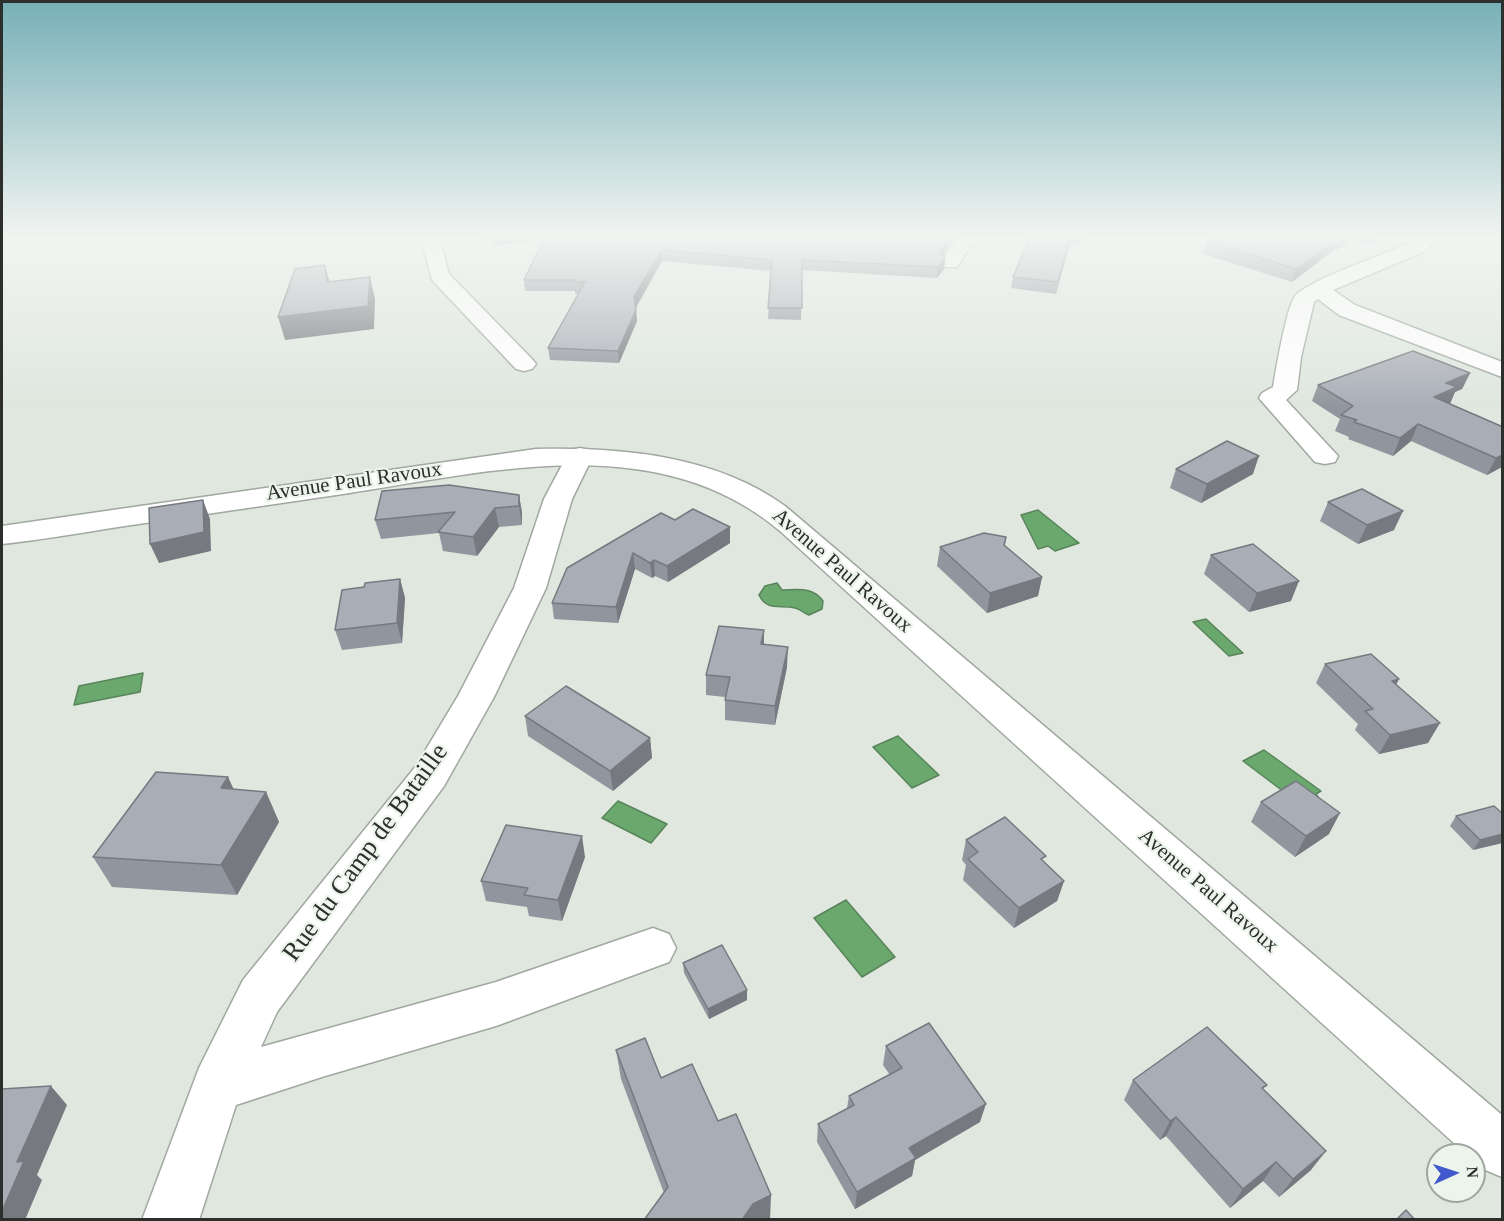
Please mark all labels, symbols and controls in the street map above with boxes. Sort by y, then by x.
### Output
street label: Avenue Paul Ravoux [265,457,443,507]
street label: Avenue Paul Ravoux [767,503,917,639]
street label: Rue du Camp de Bataille [277,738,455,968]
street label: Avenue Paul Ravoux [1133,823,1283,959]
north arrow [1426,1143,1486,1203]
text: N [1464,1166,1481,1178]

